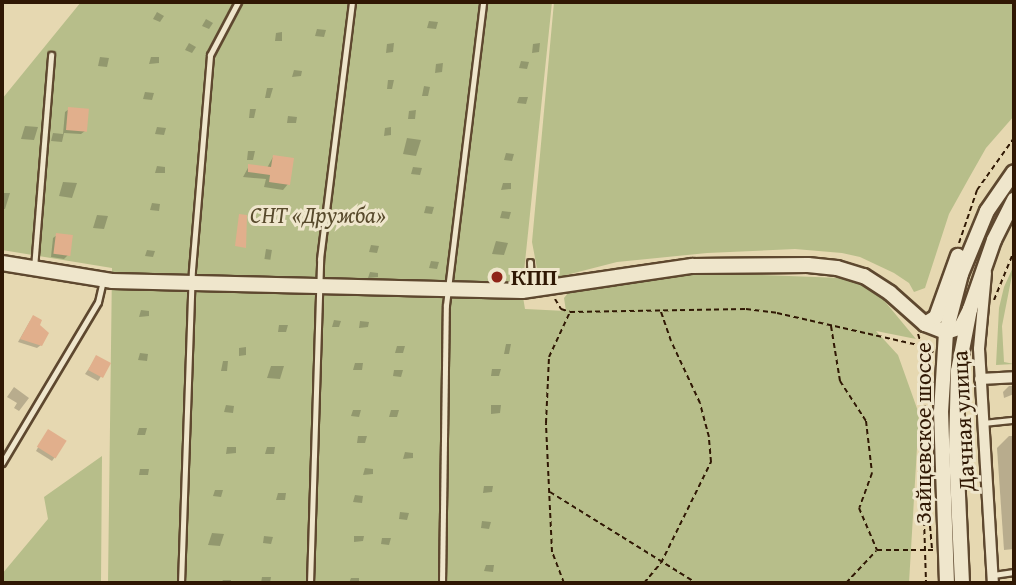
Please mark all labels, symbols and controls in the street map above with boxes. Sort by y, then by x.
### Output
park label: СНТ «Дружба» [250,201,386,229]
place label: КПП [511,263,557,291]
marker: КПП [489,269,505,285]
street label: Зайцевское шоссе [909,342,937,524]
street label: Дачная улица [946,350,980,492]

